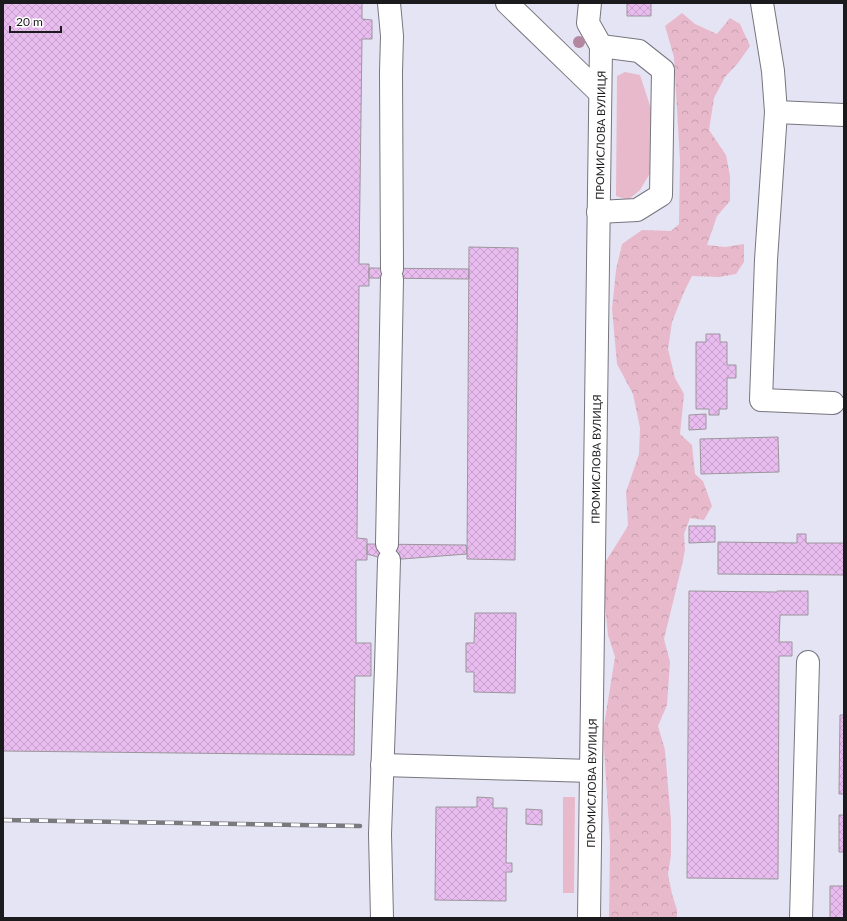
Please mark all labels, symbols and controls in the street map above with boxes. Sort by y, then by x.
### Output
scale bar [10,8,61,34]
text: 20 m [16,14,43,29]
street label: ПРОМИСЛОВА ВУЛИЦЯ [592,70,607,200]
street label: ПРОМИСЛОВА ВУЛИЦЯ [588,394,603,524]
street label: ПРОМИСЛОВА ВУЛИЦЯ [583,718,598,848]

